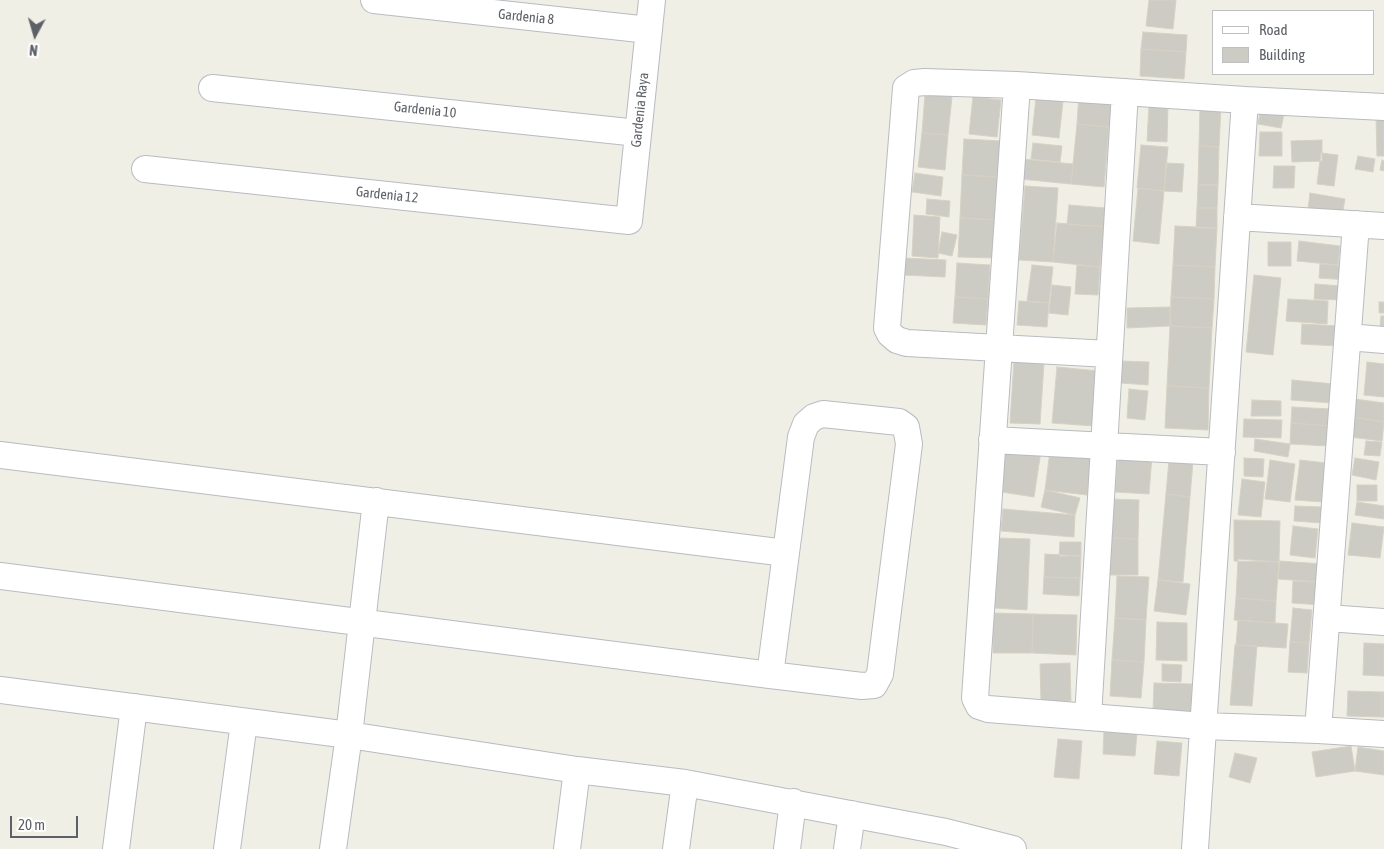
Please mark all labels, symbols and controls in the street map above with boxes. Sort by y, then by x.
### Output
street label: Gardenia 8 [497,6,555,28]
north arrow [10,10,60,60]
legend [1212,10,1374,75]
text: Road [1259,21,1288,38]
text: N [28,42,38,58]
text: Building [1259,46,1305,63]
street label: Gardenia Raya [628,72,652,148]
street label: Gardenia 10 [393,98,457,122]
street label: Gardenia 12 [355,183,419,207]
scale bar [12,806,80,838]
text: 20 m [18,816,45,833]

